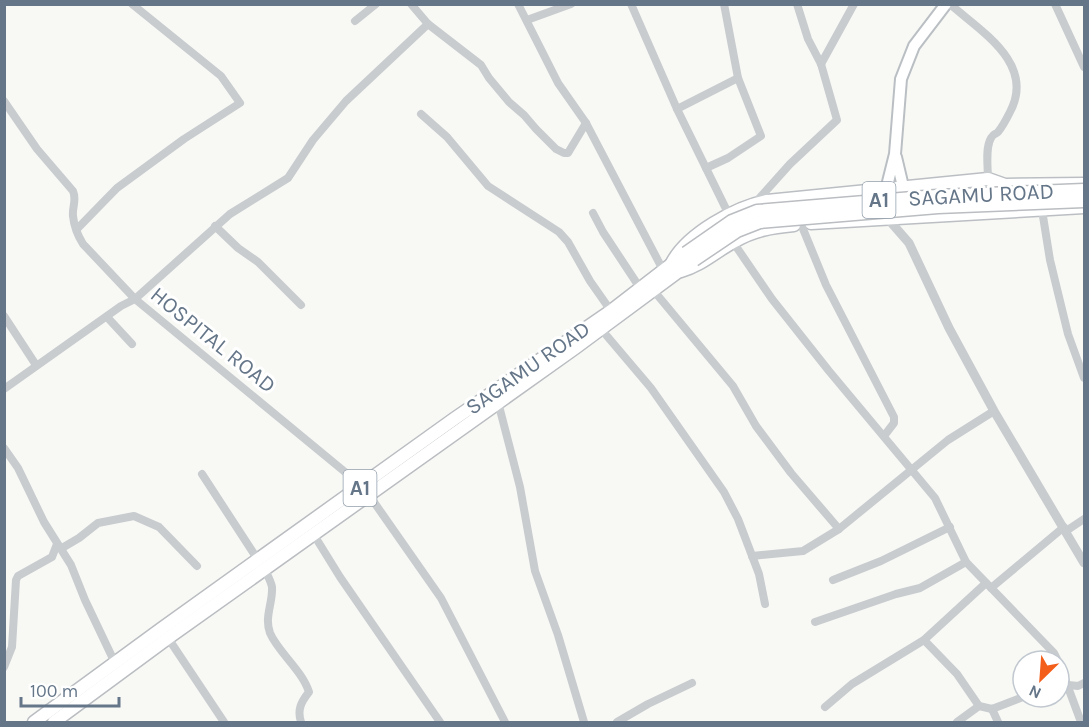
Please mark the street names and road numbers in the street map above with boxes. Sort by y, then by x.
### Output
street label: SAGAMU ROAD [908,178,1054,212]
road number: A1 [862,182,896,218]
street label: HOSPITAL ROAD [145,282,281,398]
street label: SAGAMU ROAD [461,316,595,420]
road number: A1 [344,470,376,506]

